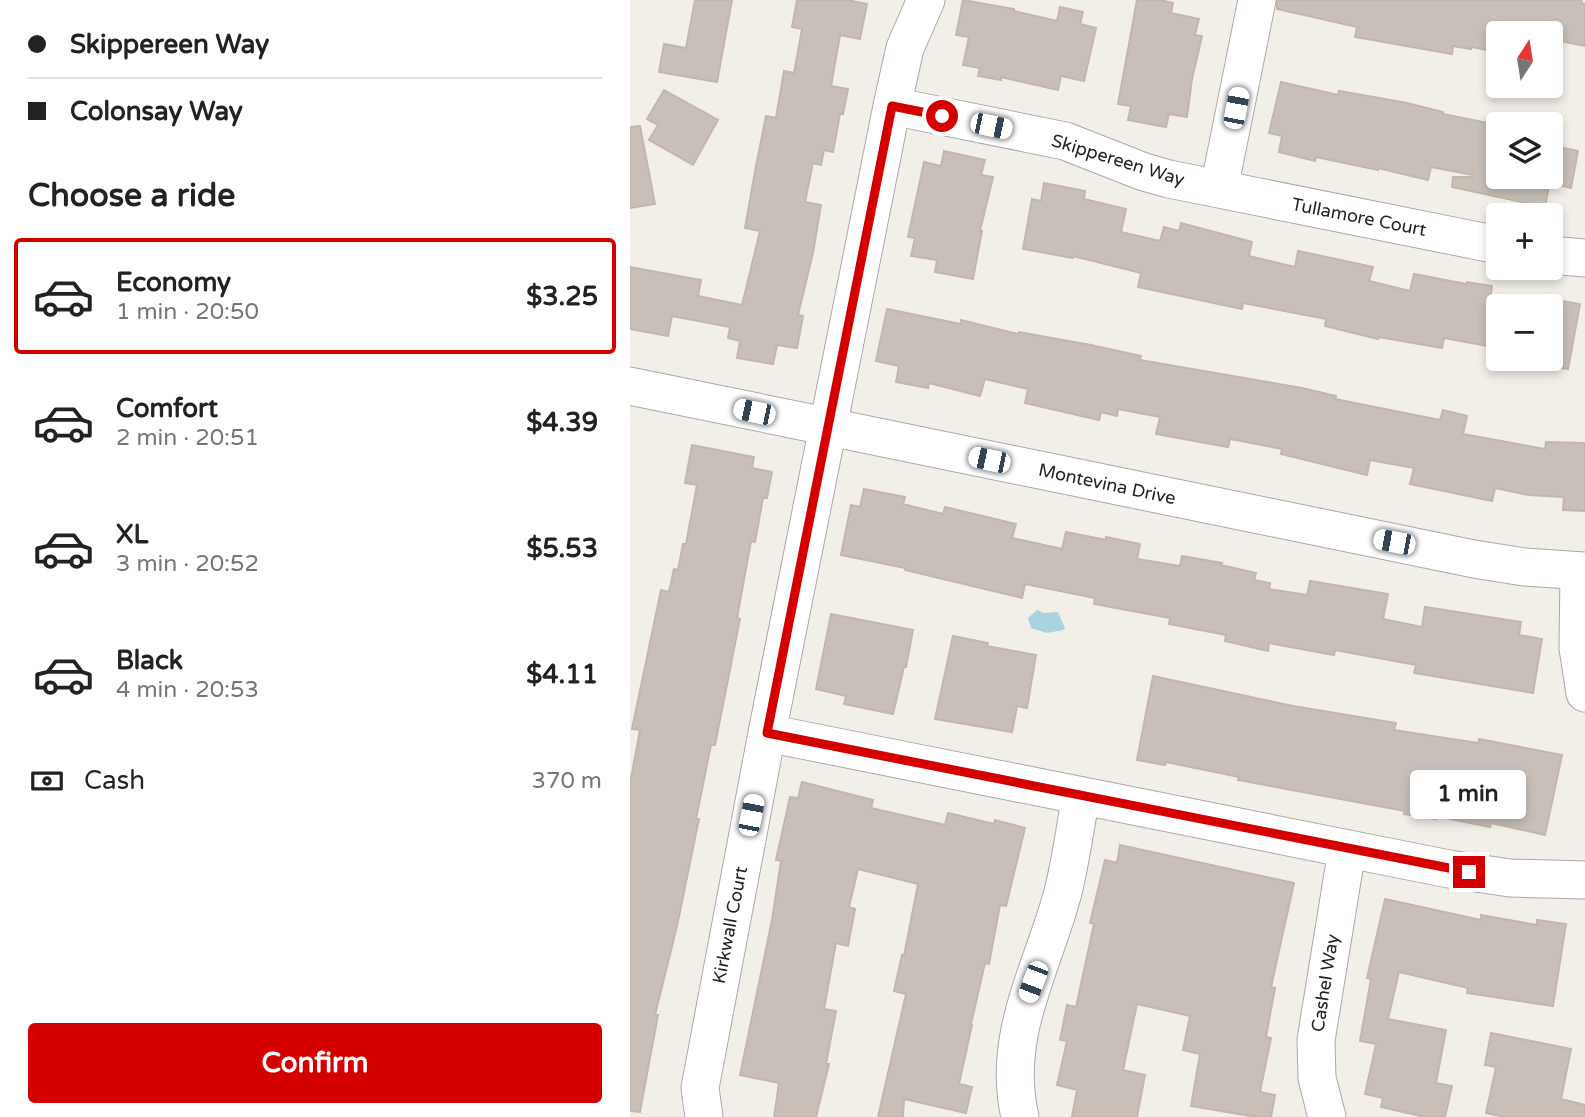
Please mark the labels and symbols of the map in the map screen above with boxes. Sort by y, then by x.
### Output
north arrow [1486,21,1563,98]
car [1222,85,1251,131]
route start [926,100,958,132]
car [969,111,1014,141]
street label: Skippereen Way [1049,129,1187,191]
street label: Tullamore Court [1290,193,1428,241]
car [732,397,777,427]
car [967,445,1012,475]
street label: Montevina Drive [1036,459,1178,509]
car [1372,528,1417,556]
callout: 1 min [1411,770,1527,820]
car [737,792,766,838]
route end [1453,856,1485,888]
street label: Kirkwall Court [708,864,752,986]
street label: Cashel Way [1306,932,1344,1033]
car [1016,959,1051,1005]

